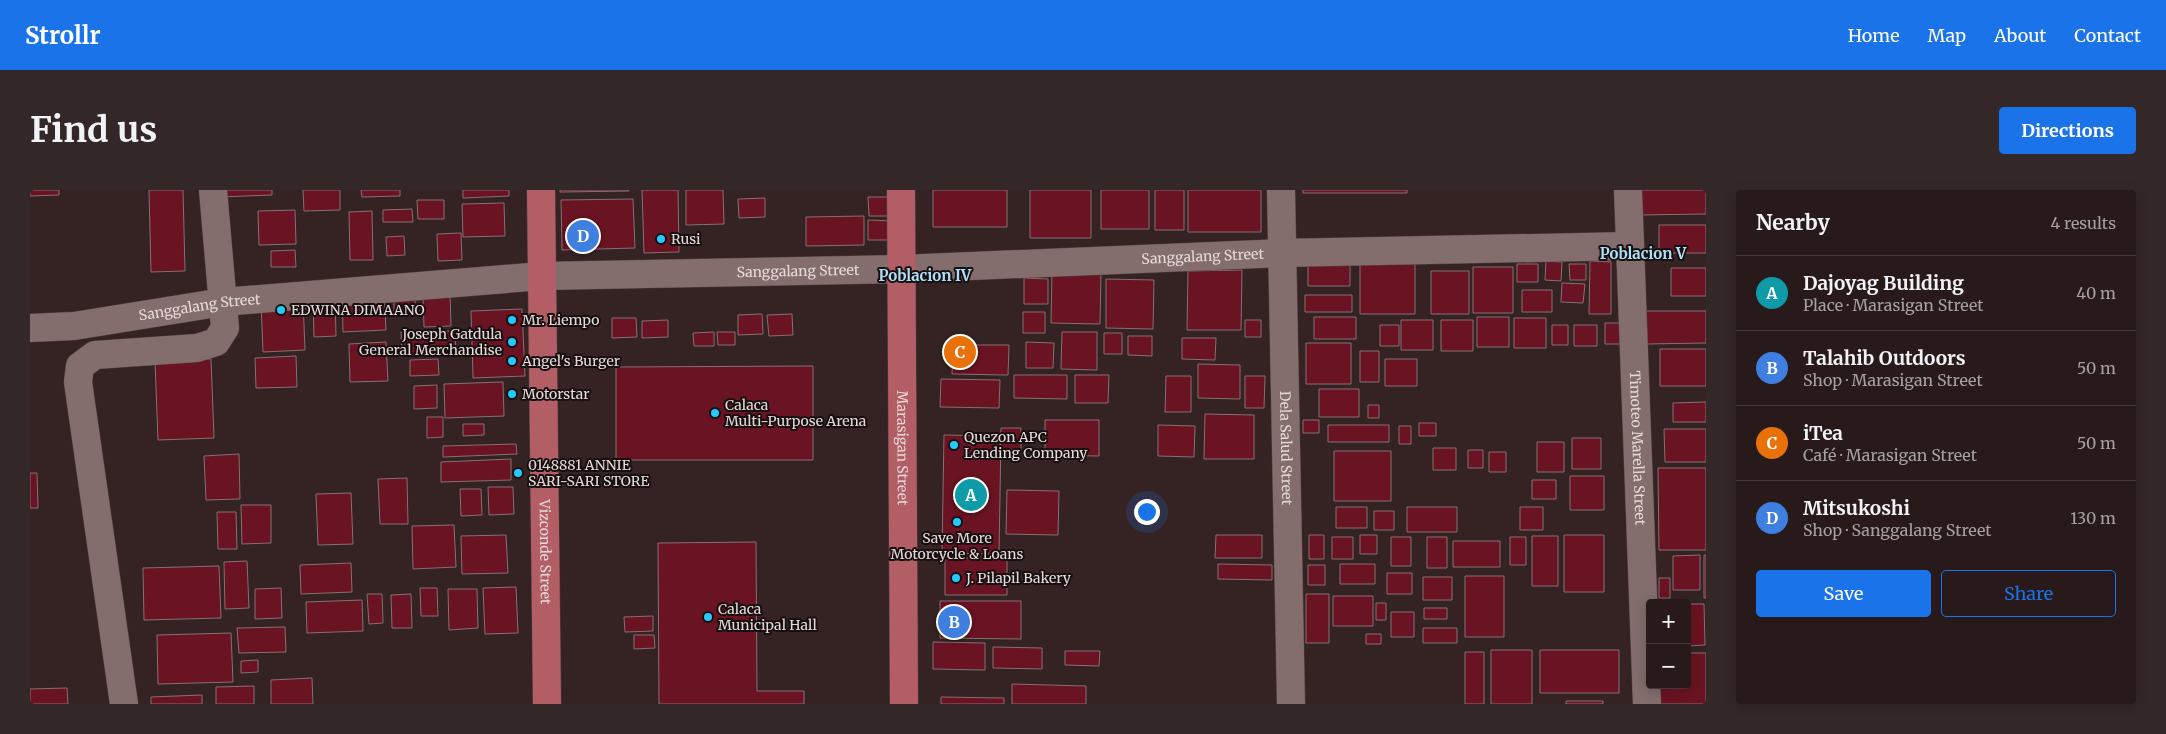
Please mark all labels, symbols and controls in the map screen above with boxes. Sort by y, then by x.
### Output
text: Strollr [25,20,101,51]
text: Home [1848,24,1900,47]
text: Map [1928,24,1966,47]
text: About [1994,24,2046,47]
text: Contact [2074,24,2141,47]
button: Directions [1999,107,2136,154]
text: Find us [30,108,157,152]
text: Nearby [1756,209,1830,236]
text: 4 results [2050,213,2116,233]
pin: D [567,217,599,255]
place label: Rusi [671,230,701,248]
marker: Rusi [655,233,667,245]
district label: Poblacion V [1600,244,1687,263]
street label: Sanggalang Street [1141,245,1265,268]
street label: Sanggalang Street [736,261,860,281]
district label: Poblacion IV [879,266,972,285]
text: Dajoyag Building [1803,271,1964,295]
text: A [1766,283,1778,303]
text: 40 m [2076,283,2116,303]
street label: Sanggalang Street [137,290,262,324]
text: Place · Marasigan Street [1803,295,1984,315]
place label: EDWINA DIMAANO [291,301,425,319]
marker: EDWINA DIMAANO [275,304,287,316]
place label: Mr. Liempo [522,311,599,329]
marker: Mr. Liempo [506,314,518,326]
place label: Joseph Gatdula General Merchandise [359,325,502,359]
pin: C [944,333,976,371]
marker: Joseph Gatdula General Merchandise [506,336,518,348]
text: Talahib Outdoors [1803,346,1966,370]
place label: Angel's Burger [521,352,620,370]
marker: Angel's Burger [506,355,518,367]
text: B [1766,358,1778,378]
text: 50 m [2077,358,2116,378]
street label: Timoteo Marella Street [1626,370,1649,526]
text: Shop · Marasigan Street [1803,370,1983,390]
place label: Motorstar [522,385,590,403]
marker: Motorstar [506,388,518,400]
street label: Marasigan Street [893,390,912,506]
street label: Dela Salud Street [1276,391,1296,506]
place label: Calaca Multi-Purpose Arena [725,396,867,430]
marker: Calaca Multi-Purpose Arena [709,407,721,419]
text: iTea [1803,421,1843,445]
place label: Quezon APC Lending Company [964,428,1088,462]
text: C [1767,433,1777,453]
text: 50 m [2077,433,2116,453]
marker: Quezon APC Lending Company [948,439,960,451]
text: Café · Marasigan Street [1803,445,1977,465]
place label: 0148881 ANNIE SARI-SARI STORE [528,456,649,490]
marker: 0148881 ANNIE SARI-SARI STORE [512,467,524,479]
pin: A [955,476,987,514]
text: Mitsukoshi [1803,496,1910,520]
street label: Vizconde Street [536,498,555,605]
your location [1134,499,1160,525]
text: D [1766,508,1778,528]
text: 130 m [2070,508,2116,528]
marker: Save More Motorcycle & Loans [951,516,963,528]
text: Shop · Sanggalang Street [1803,520,1992,540]
place label: Save More Motorcycle & Loans [891,529,1024,563]
place label: J. Pilapil Bakery [965,569,1072,587]
button: Save [1756,570,1931,617]
button: Share [1941,570,2116,617]
marker: J. Pilapil Bakery [950,572,962,584]
map controls [1646,599,1691,689]
button: + [1646,599,1691,644]
place label: Calaca Municipal Hall [718,600,817,634]
pin: B [938,603,970,641]
marker: Calaca Municipal Hall [702,611,714,623]
button: − [1646,644,1691,689]

